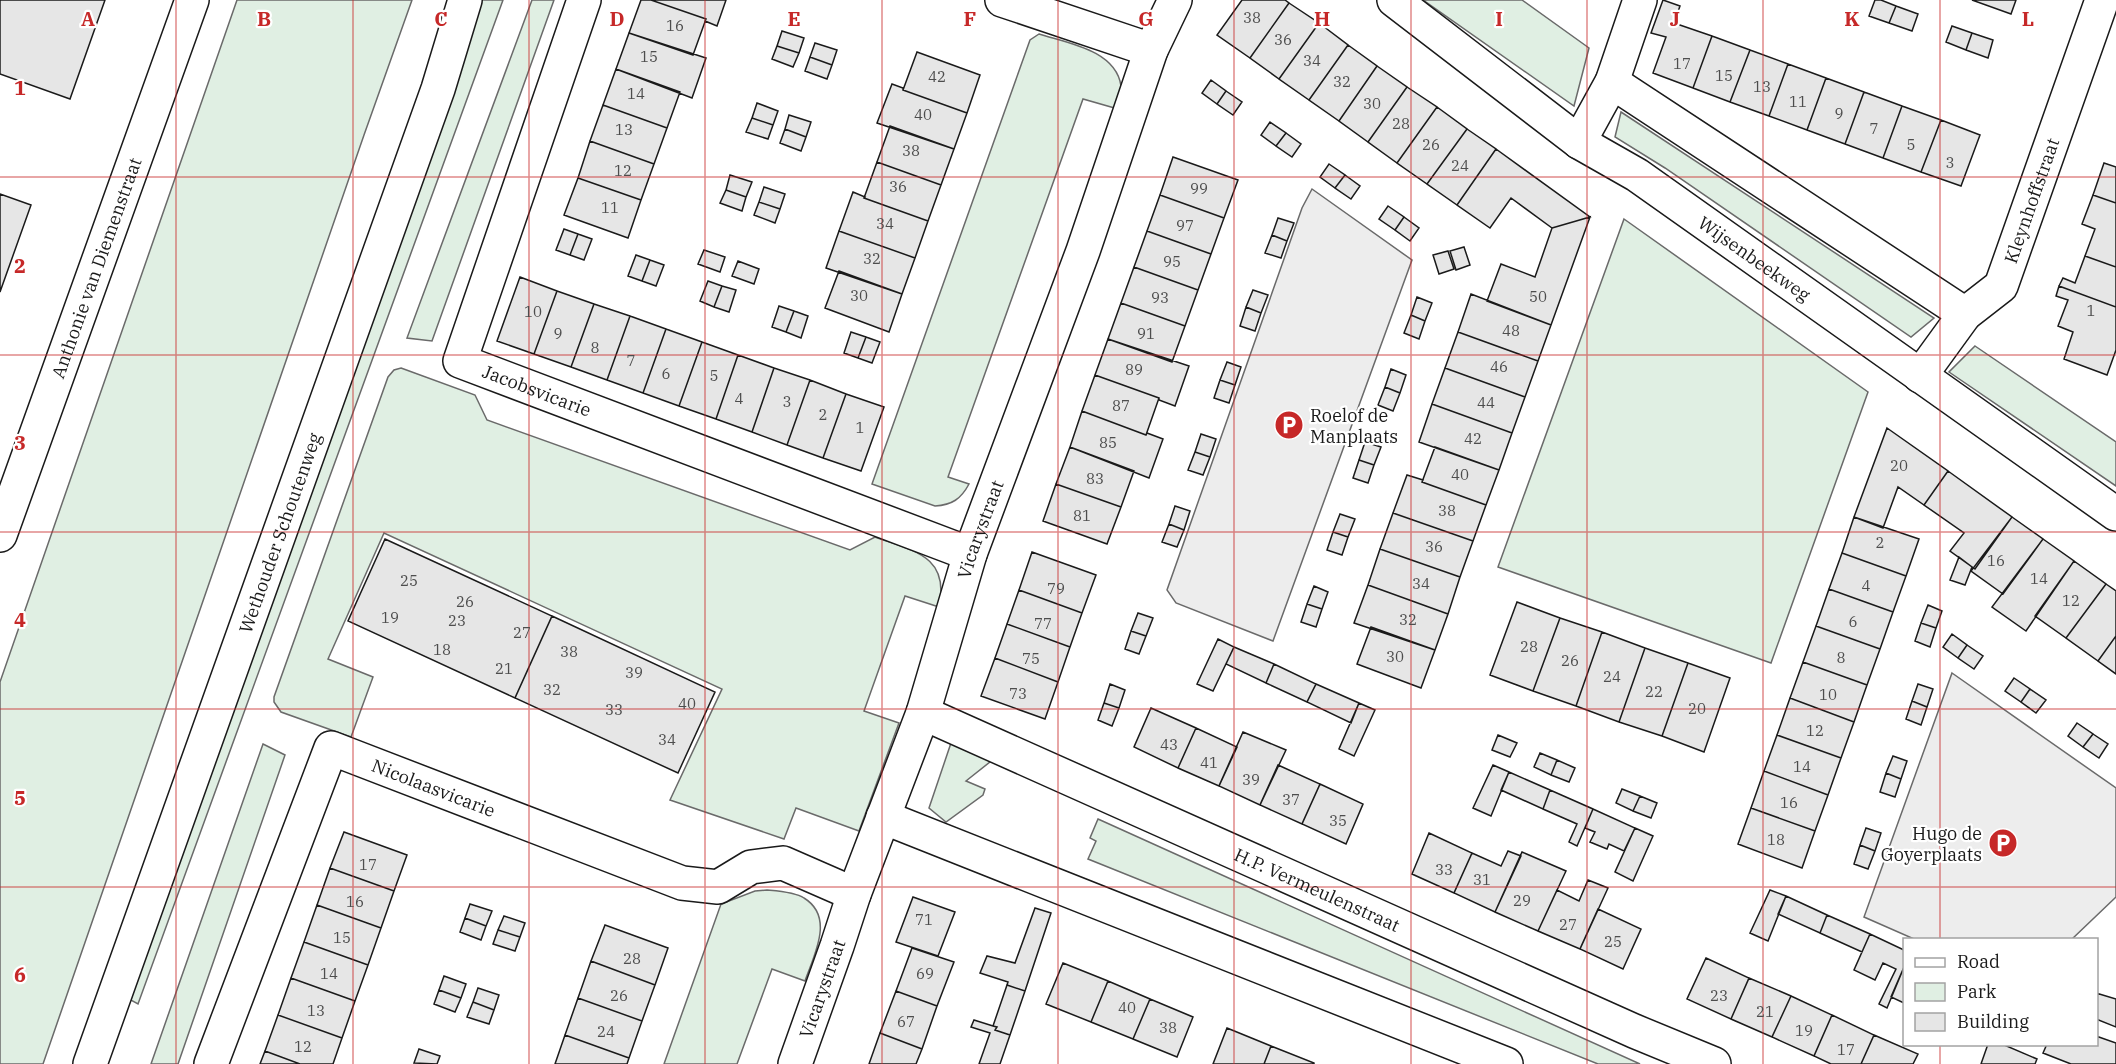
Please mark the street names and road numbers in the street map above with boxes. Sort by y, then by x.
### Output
street label: Kleynhoffstraat [1999,135,2064,266]
street label: Anthonie van Diemenstraat [46,154,146,381]
street label: Wijsenbeekweg [1694,211,1815,306]
street label: Jacobsvicarie [479,359,594,421]
street label: Wethouder Schoutenweg [233,429,326,636]
street label: Vicarystraat [952,477,1008,581]
street label: Nicolaasvicarie [369,753,499,822]
street label: H.P. Vermeulenstraat [1231,842,1404,936]
street label: Vicarystraat [794,936,850,1041]

